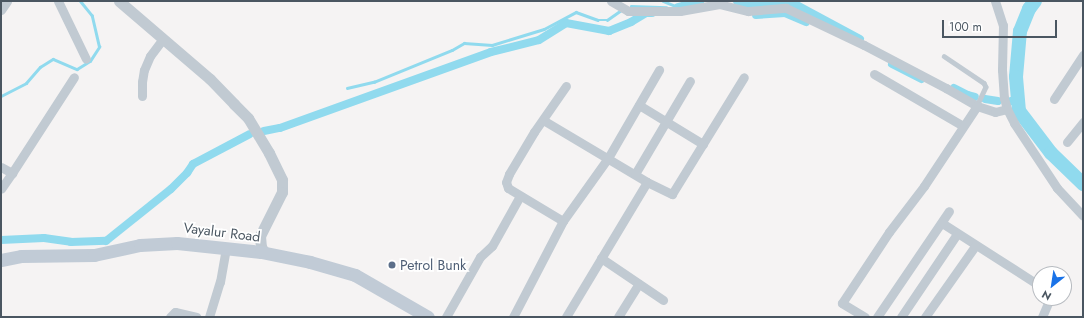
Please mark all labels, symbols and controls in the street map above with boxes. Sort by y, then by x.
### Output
scale bar [944,12,1059,38]
text: 100 m [949,18,982,36]
street label: Vayalur Road [183,219,261,245]
place label: Petrol Bunk [400,257,466,273]
marker: Petrol Bunk [387,260,397,270]
north arrow [1032,266,1072,306]
text: N [1039,286,1054,305]

